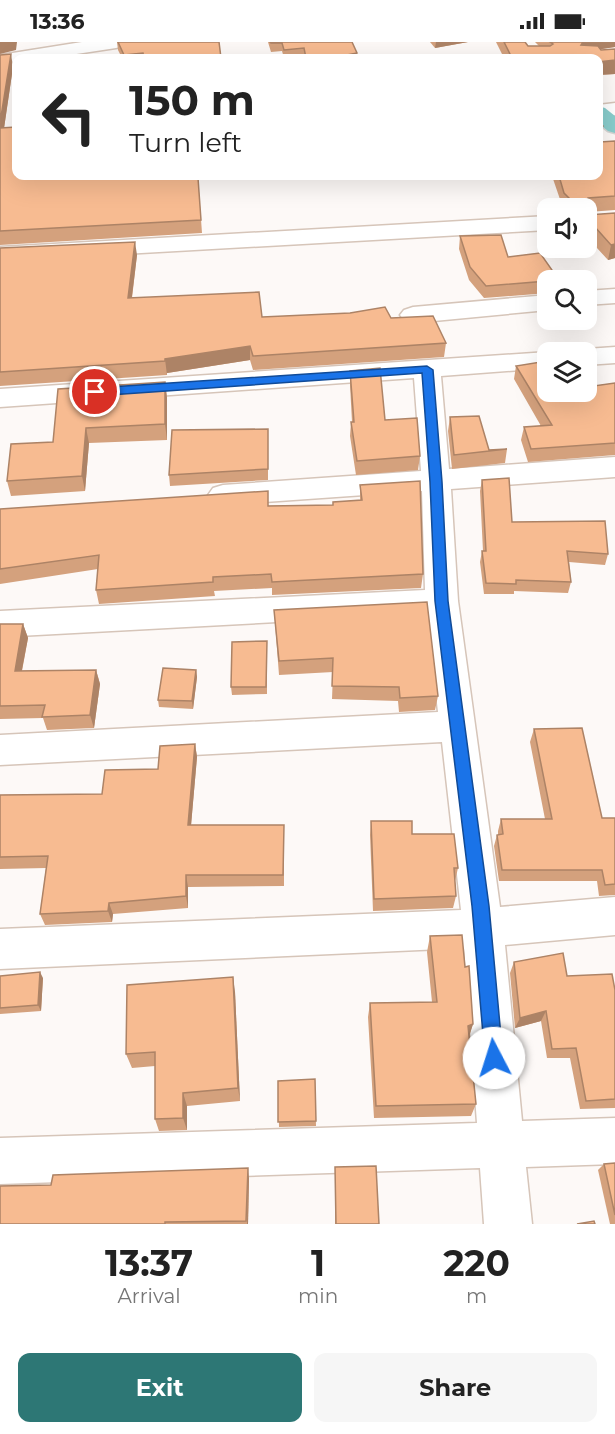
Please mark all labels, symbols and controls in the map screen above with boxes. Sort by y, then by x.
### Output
text: 13:36 [30,8,84,35]
text: 150 m [129,74,255,126]
icon: left [30,78,108,156]
text: Turn left [129,126,242,159]
map controls [537,198,597,402]
button: sound [537,198,597,258]
button: search [537,270,597,330]
button: layers [537,342,597,402]
pin [69,366,120,417]
icon: arrive [78,375,111,408]
position arrow [462,1026,526,1090]
text: 13:37 [105,1241,193,1285]
text: 1 [311,1241,325,1285]
text: 220 [443,1241,510,1285]
text: Arrival [117,1284,181,1308]
text: min [298,1284,338,1308]
text: m [466,1284,487,1308]
button: Exit [18,1353,302,1422]
button: Share [314,1353,597,1422]

